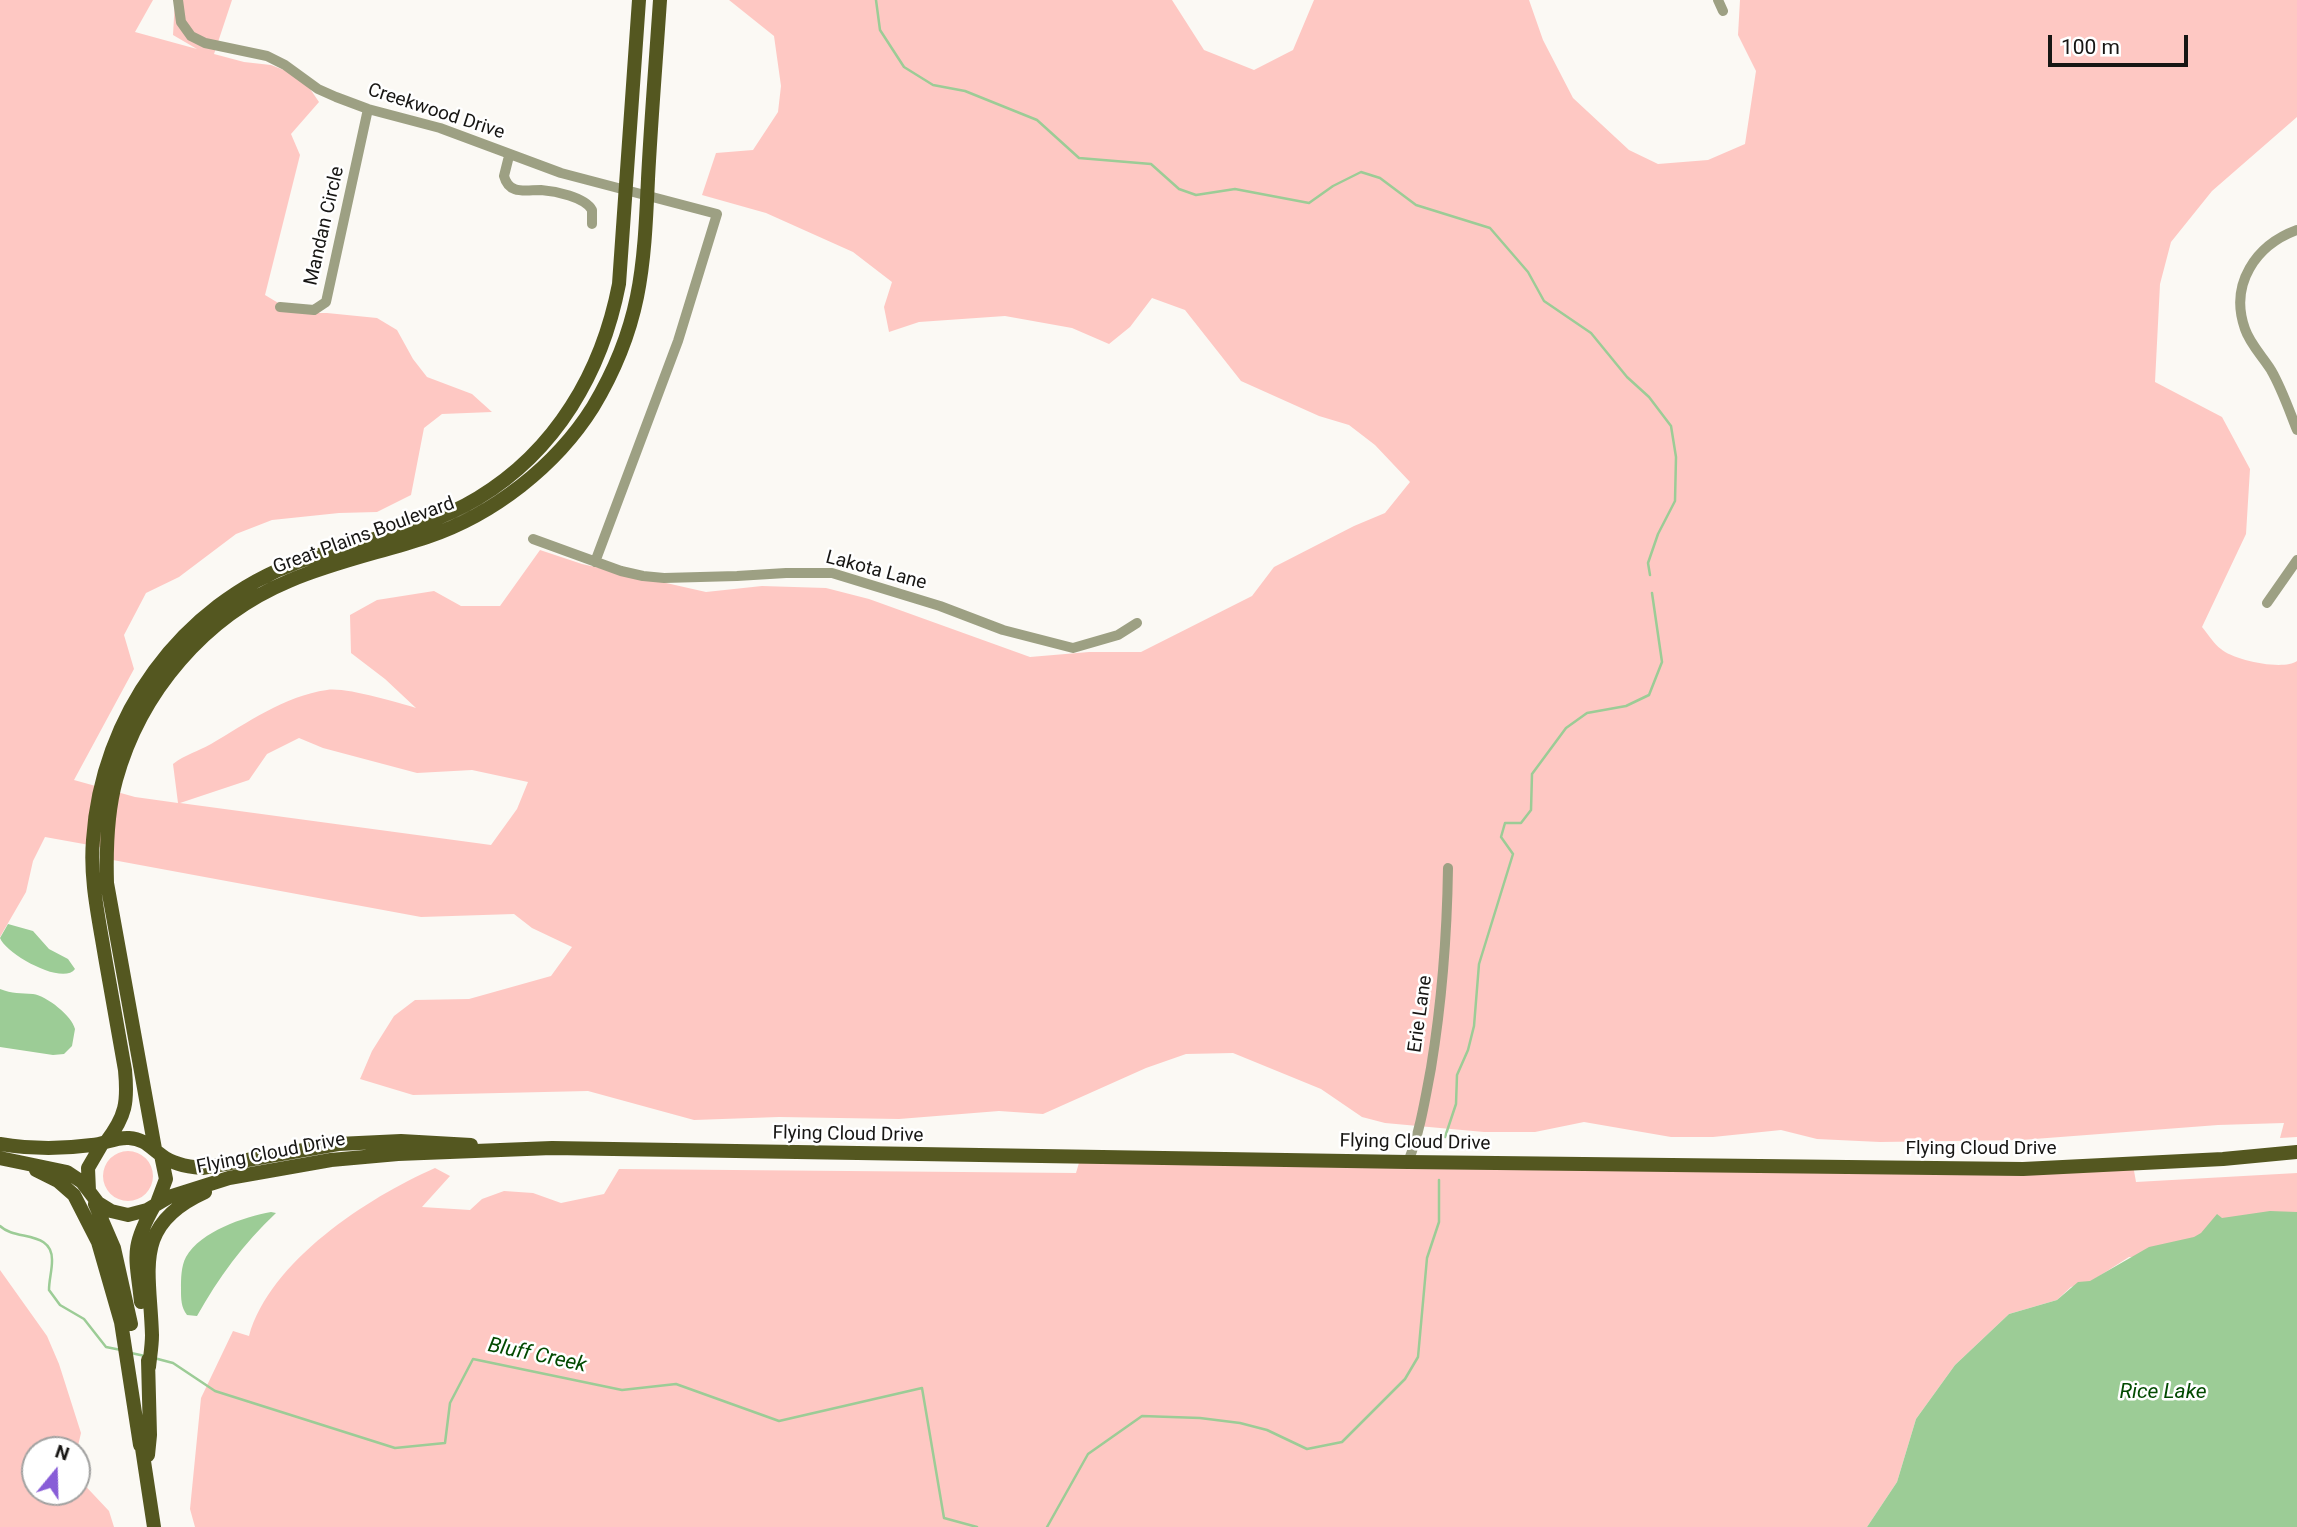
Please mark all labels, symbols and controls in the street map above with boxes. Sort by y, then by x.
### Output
scale bar [2052,21,2192,65]
text: 100 m [2061,35,2120,59]
street label: Creekwood Drive [365,79,507,145]
street label: Mandan Circle [300,164,350,288]
street label: Great Plains Boulevard [270,493,458,579]
street label: Lakota Lane [823,547,929,595]
street label: Erie Lane [1404,974,1438,1054]
street label: Flying Cloud Drive [772,1122,924,1148]
street label: Flying Cloud Drive [195,1128,347,1180]
street label: Flying Cloud Drive [1339,1130,1491,1156]
street label: Flying Cloud Drive [1905,1138,2057,1160]
water label: Bluff Creek [485,1333,589,1379]
water label: Rice Lake [2119,1380,2207,1406]
north arrow [21,1436,91,1506]
text: N [52,1440,72,1466]

